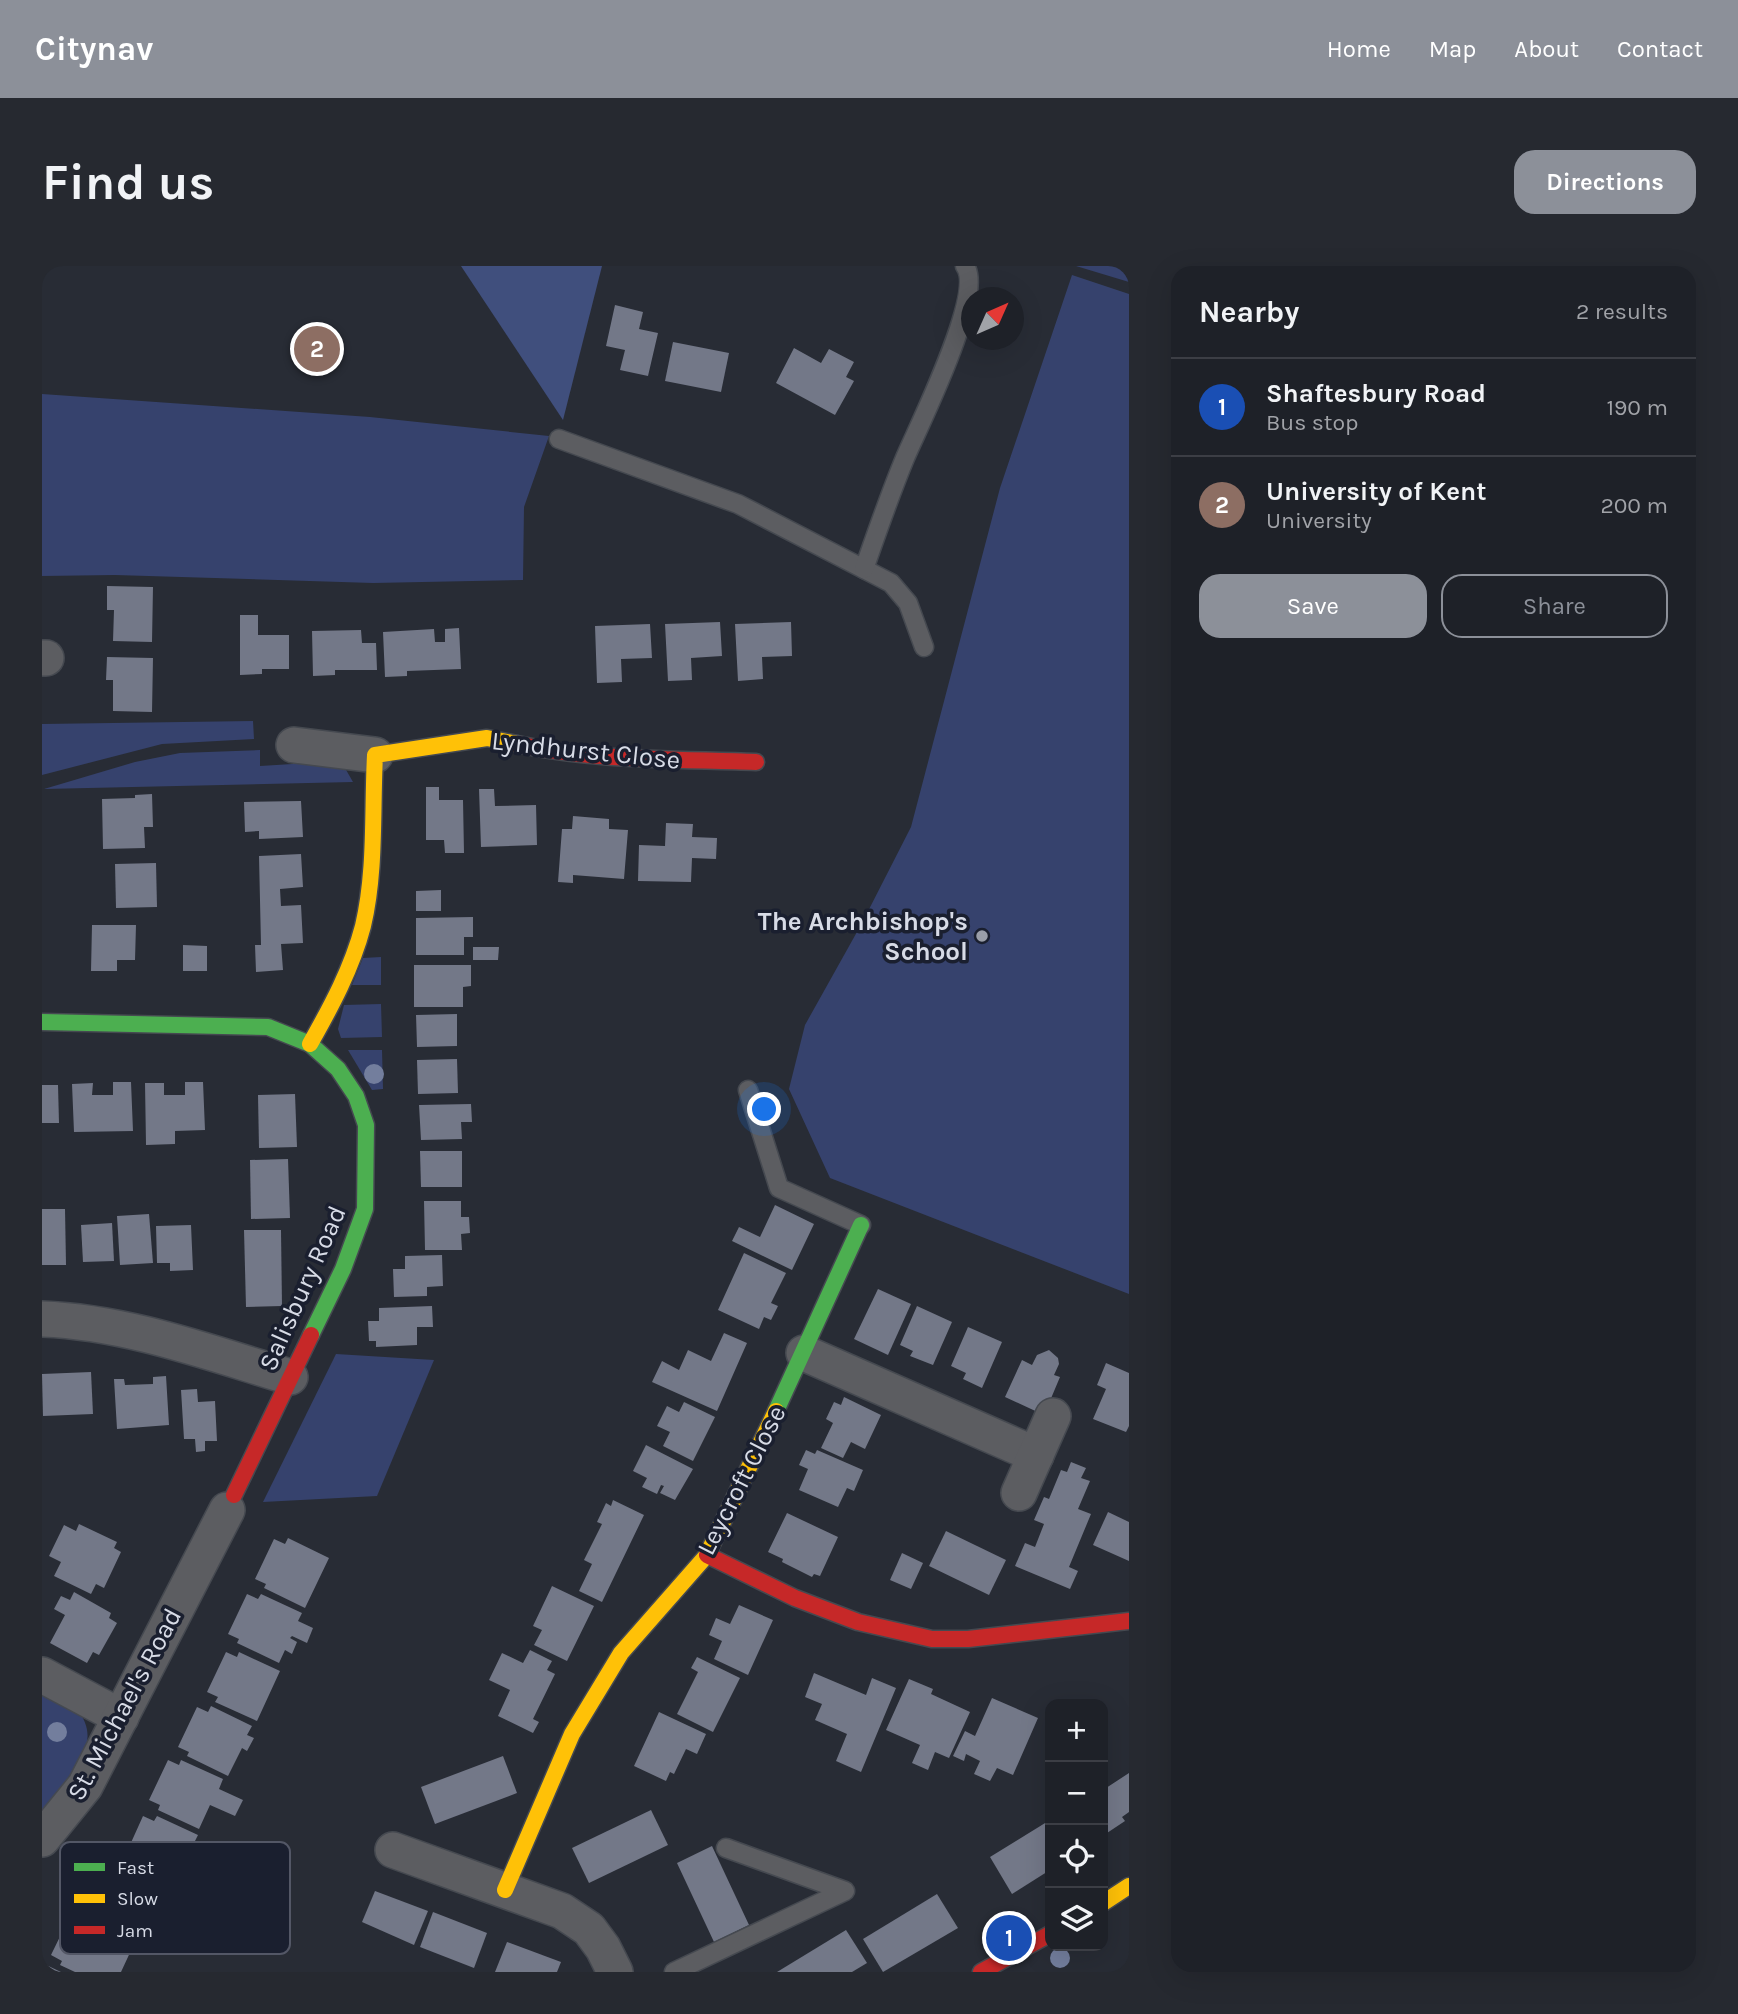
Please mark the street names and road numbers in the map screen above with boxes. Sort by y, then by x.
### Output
street label: Lyndhurst Close [490,725,682,776]
street label: Salisbury Road [252,1201,353,1376]
street label: Leycroft Close [690,1400,792,1560]
street label: St. Michael's Road [61,1603,188,1806]

